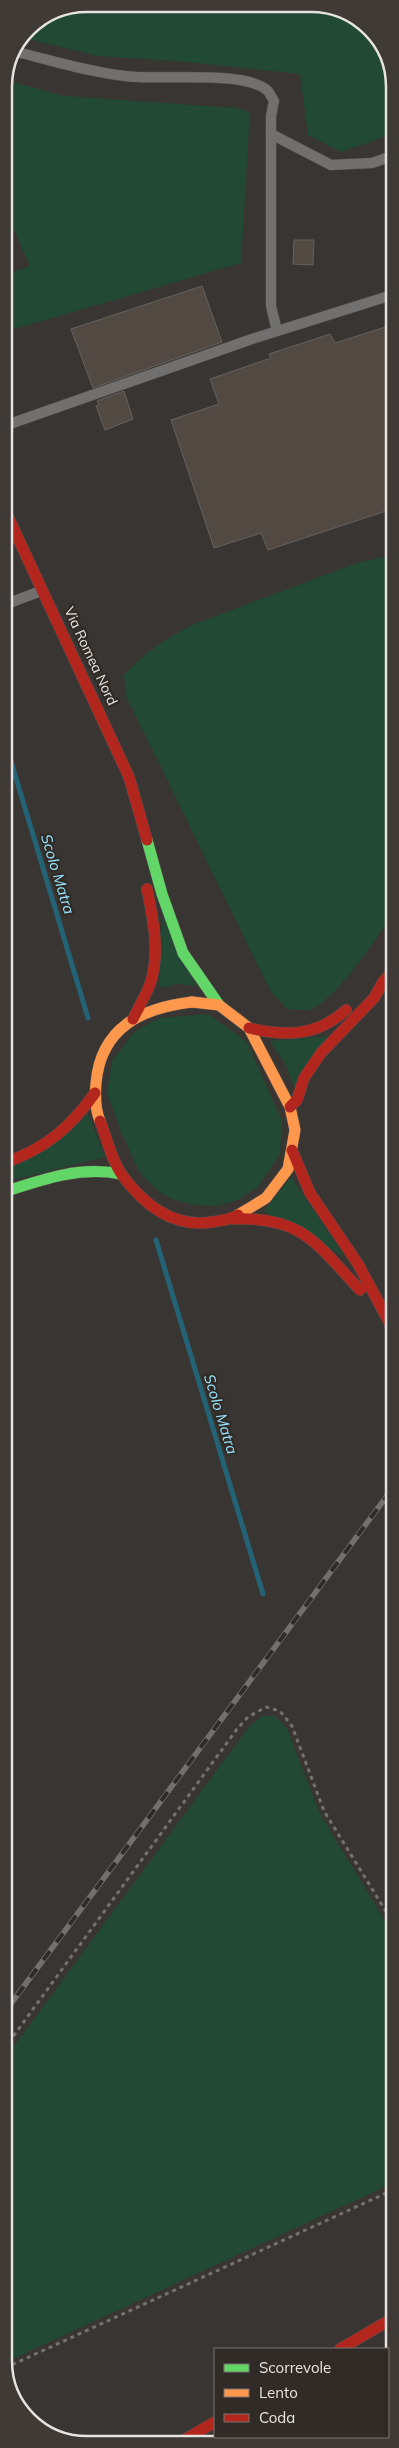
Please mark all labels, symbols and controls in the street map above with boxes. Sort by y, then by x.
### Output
street label: Via Romea Nord [60,604,122,708]
water label: Scolo Matra [37,832,79,916]
water label: Scolo Matra [200,1372,242,1456]
legend [214,2348,389,2438]
text: Scorrevole [259,2358,331,2377]
text: Lento [259,2383,298,2402]
text: Coda [259,2408,295,2427]

